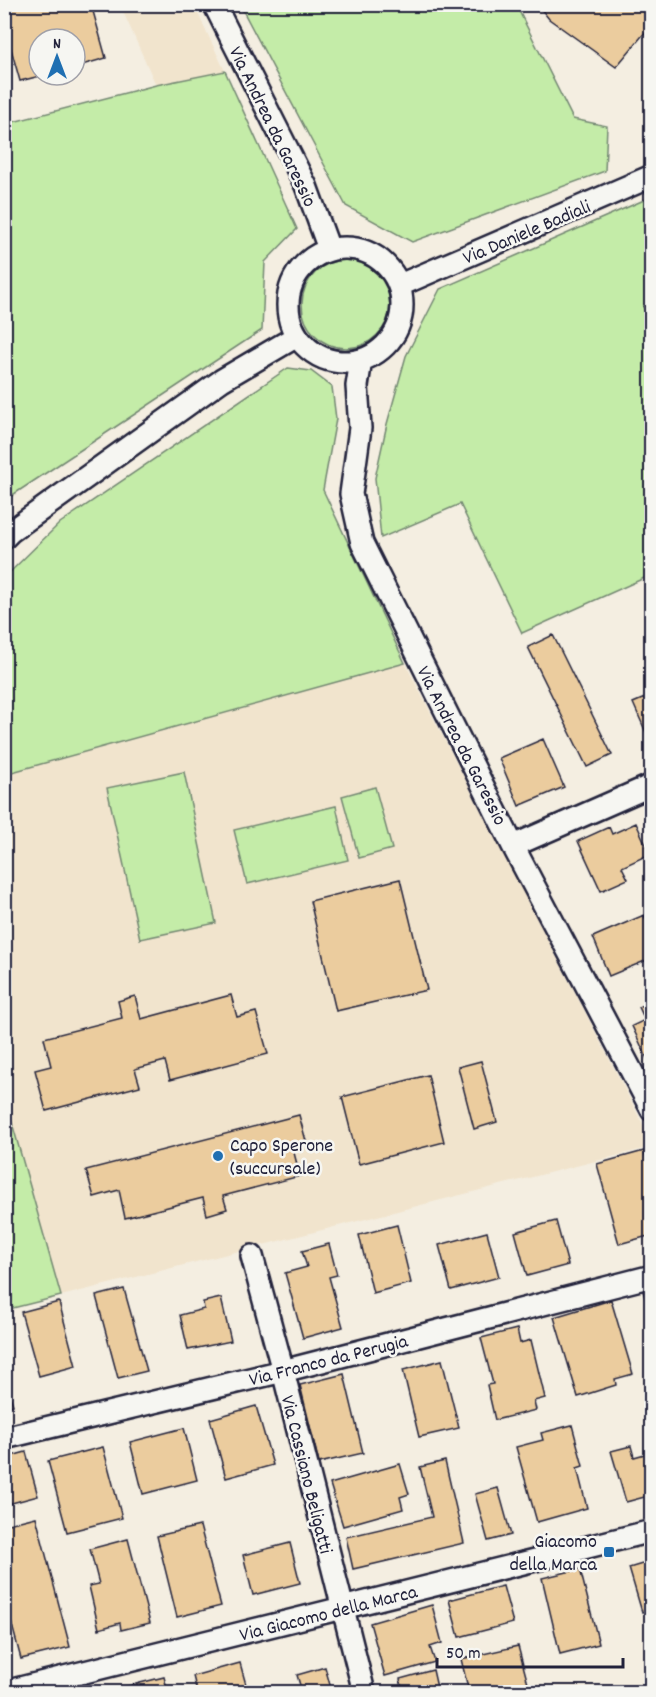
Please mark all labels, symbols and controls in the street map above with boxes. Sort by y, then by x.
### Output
north arrow [27,27,87,87]
text: N [53,33,61,56]
street label: Via Andrea da Garessio [220,42,322,212]
street label: Via Daniele Badiali [459,194,596,273]
street label: Via Andrea da Garessio [408,662,513,831]
place label: Capo Sperone (succursale) [230,1133,333,1184]
marker: Capo Sperone (succursale) [211,1149,225,1163]
street label: Via Franco da Perugia [246,1328,412,1395]
street label: Via Cassiano Beligatti [272,1393,338,1557]
place label: Giacomo della Marca [509,1529,598,1580]
marker: Giacomo della Marca [602,1545,616,1559]
street label: Via Giacomo della Marca [237,1579,421,1651]
scale bar [437,1631,623,1669]
text: 50 m [446,1642,481,1667]

